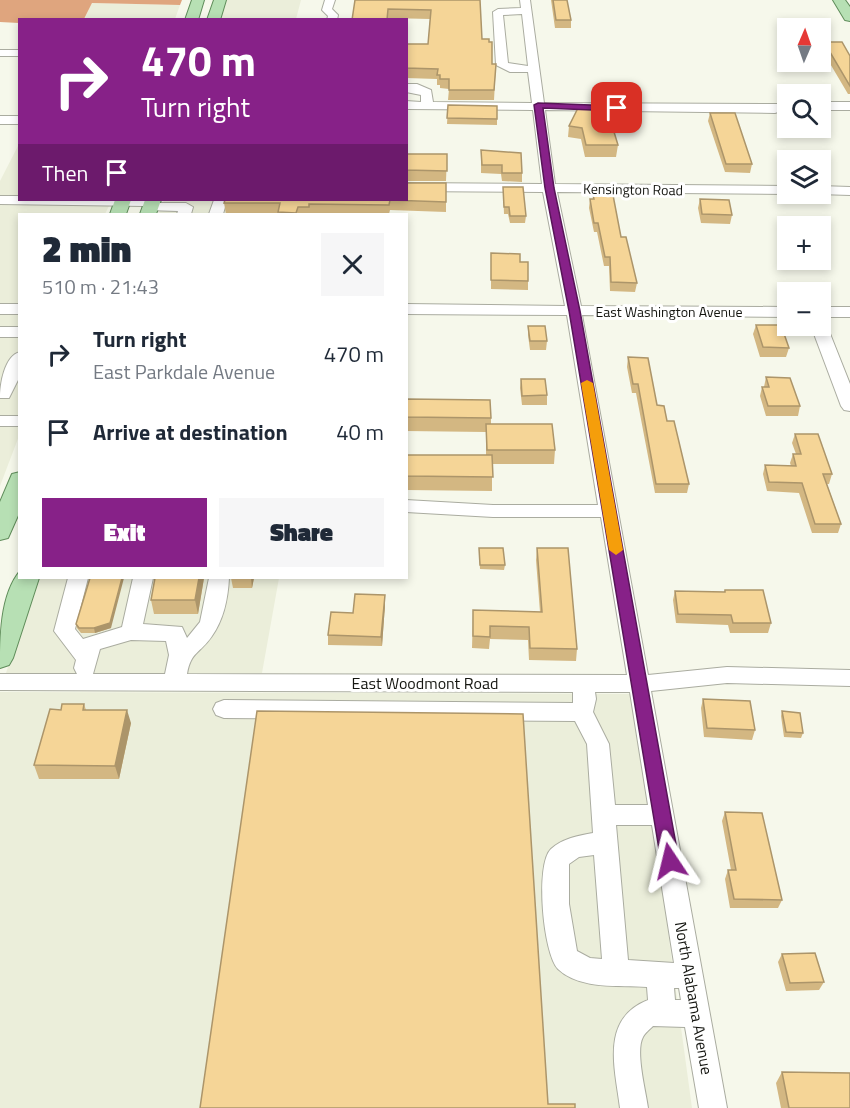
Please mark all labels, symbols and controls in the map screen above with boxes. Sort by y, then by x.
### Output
north arrow [777,18,831,72]
map controls [777,18,831,336]
text: 470 m [141,28,256,92]
icon: right [42,42,120,120]
pin [591,82,642,133]
button: search [777,84,831,138]
text: Turn right [141,86,250,127]
icon: arrive [600,91,633,124]
button: layers [777,150,831,204]
text: Then [42,156,88,190]
icon: arrive [100,156,133,189]
street label: Kensington Road [583,178,683,200]
button: + [777,216,831,270]
text: 2 min [42,221,131,276]
button: close [321,233,384,296]
text: 510 m · 21:43 [42,271,159,302]
button: − [777,282,831,336]
street label: East Washington Avenue [596,301,742,322]
text: Turn right [93,322,187,356]
text: 470 m [324,337,384,371]
icon: right [42,338,75,371]
text: East Parkdale Avenue [93,356,275,387]
text: Arrive at destination [93,415,288,449]
text: 40 m [336,415,384,449]
icon: arrive [42,416,75,449]
button: Exit [42,498,207,567]
button: Share [219,498,384,567]
street label: East Woodmont Road [352,671,498,695]
position arrow [638,829,702,893]
street label: North Alabama Avenue [669,920,719,1076]

